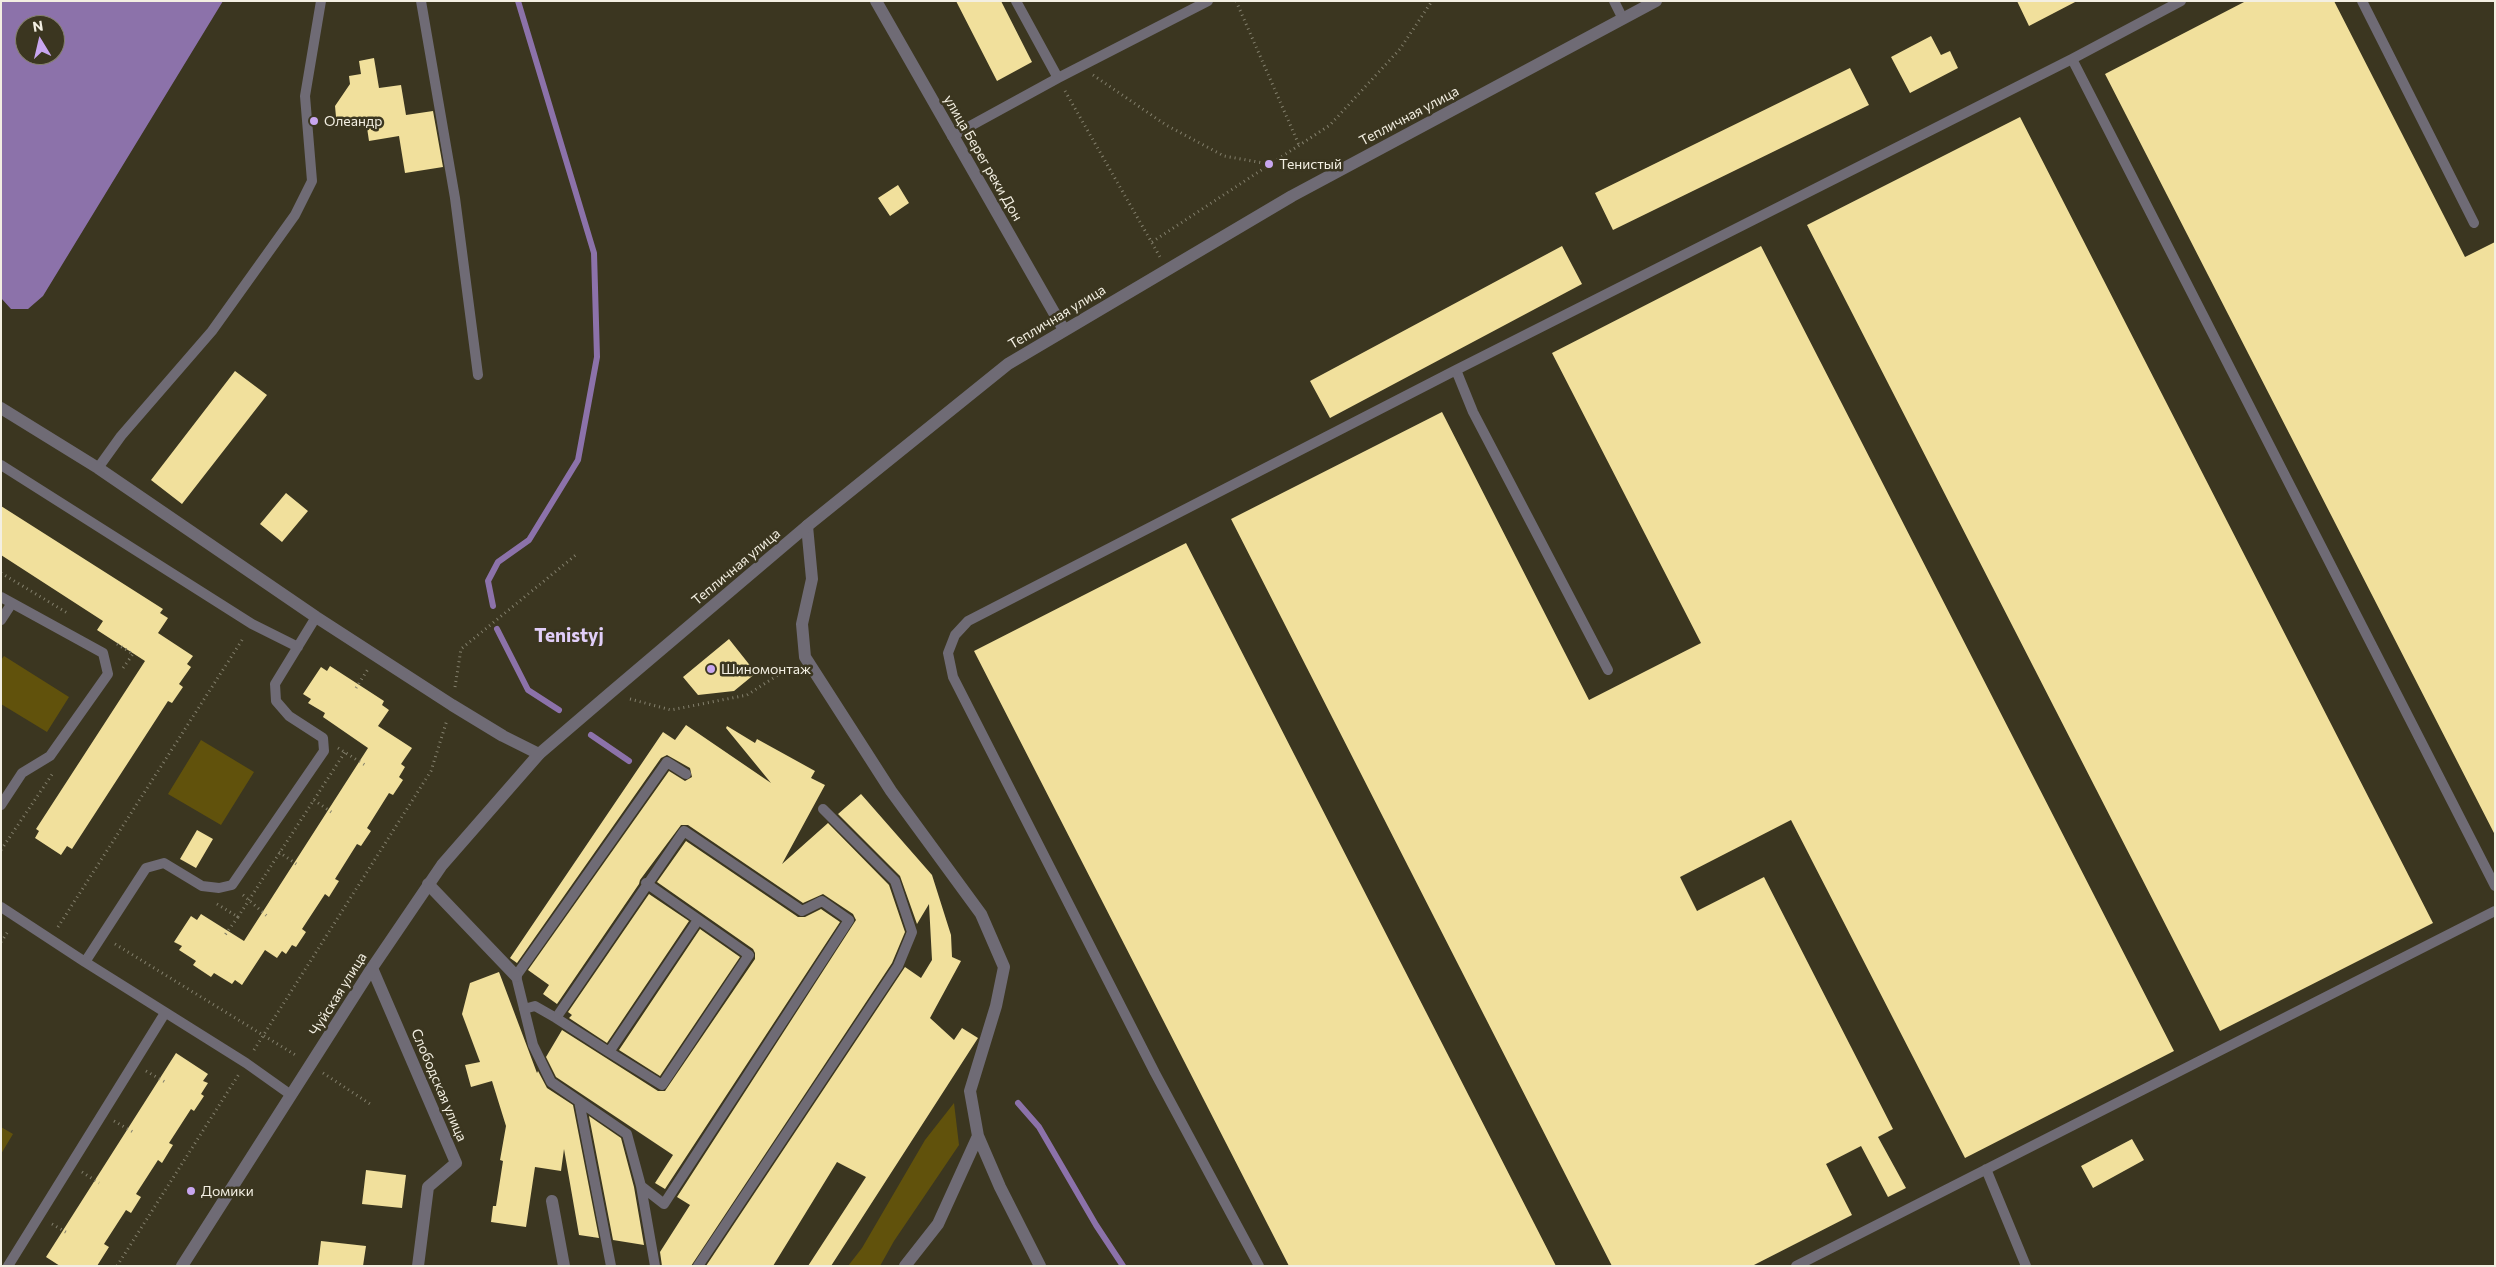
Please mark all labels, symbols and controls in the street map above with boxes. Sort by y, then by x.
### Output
north arrow [15,15,65,65]
text: N [31,16,44,35]
street label: Тепличная улица [1356,83,1462,149]
street label: улица Берег реки Дон [940,92,1026,224]
place label: Олеандр [324,113,382,129]
marker: Олеандр [308,115,320,127]
place label: Тенистый [1279,156,1342,172]
marker: Тенистый [1263,158,1275,170]
street label: Тепличная улица [1005,281,1109,353]
street label: Тепличная улица [688,525,784,609]
district label: Tenistyj [534,625,604,647]
place label: Шиномонтаж [721,661,811,677]
marker: Шиномонтаж [705,663,717,675]
street label: Чуйская улица [306,949,370,1039]
street label: Слободская улица [408,1026,470,1144]
place label: Домики [201,1183,254,1199]
marker: Домики [185,1185,197,1197]

